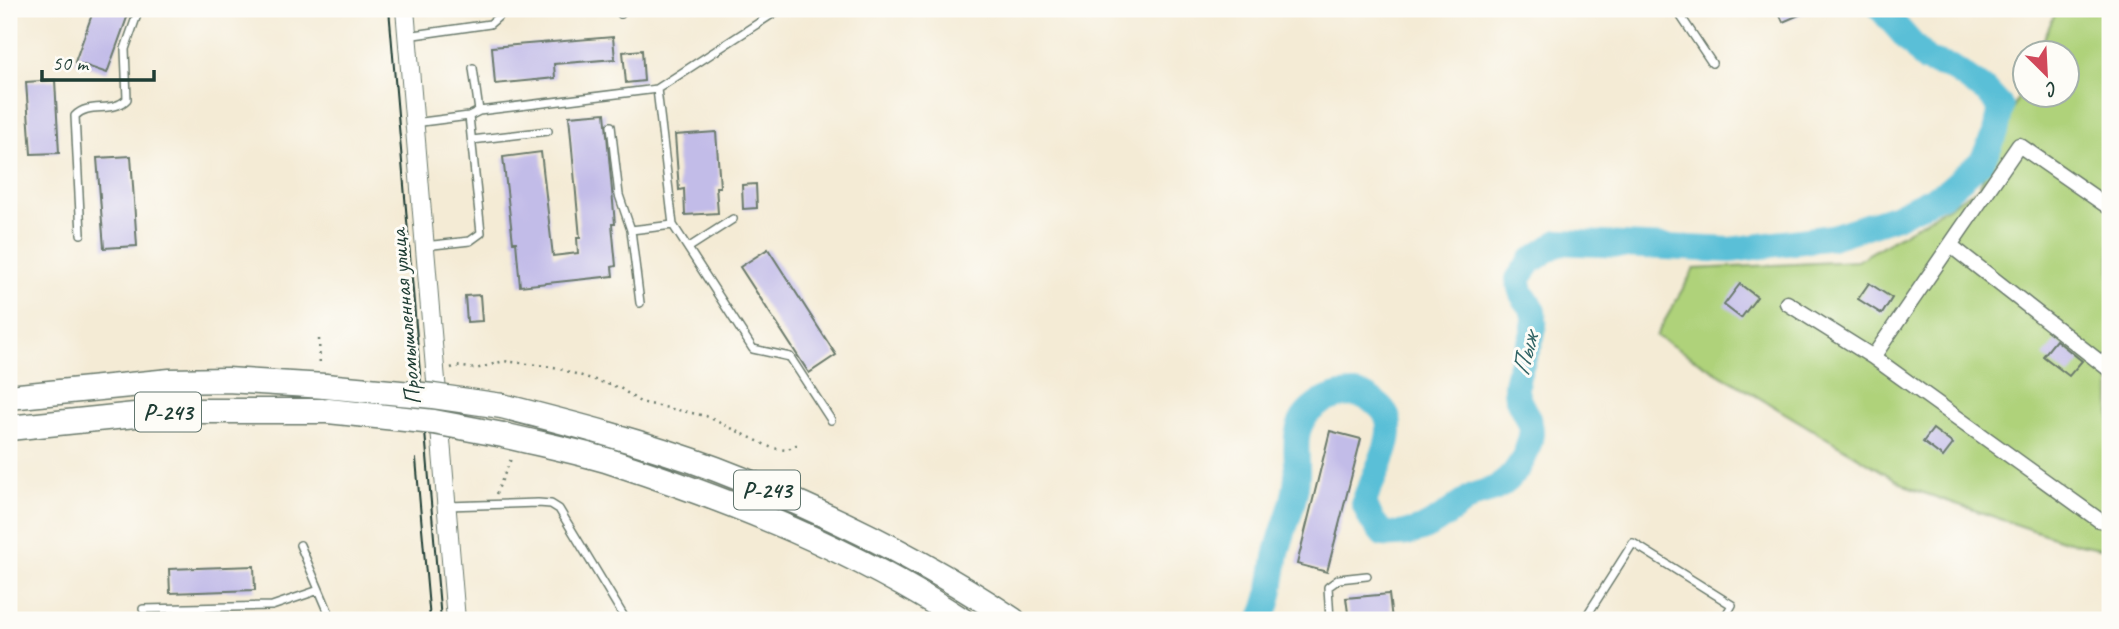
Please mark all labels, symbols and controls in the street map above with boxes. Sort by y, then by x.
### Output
scale bar [42,38,154,82]
north arrow [2010,38,2080,108]
text: 50 m [52,50,90,76]
text: С [2041,76,2062,103]
street label: Промышленная улица [382,226,428,406]
water label: Пыж [1504,324,1547,379]
road number: Р-243 [135,392,201,432]
road number: Р-243 [734,470,800,510]

